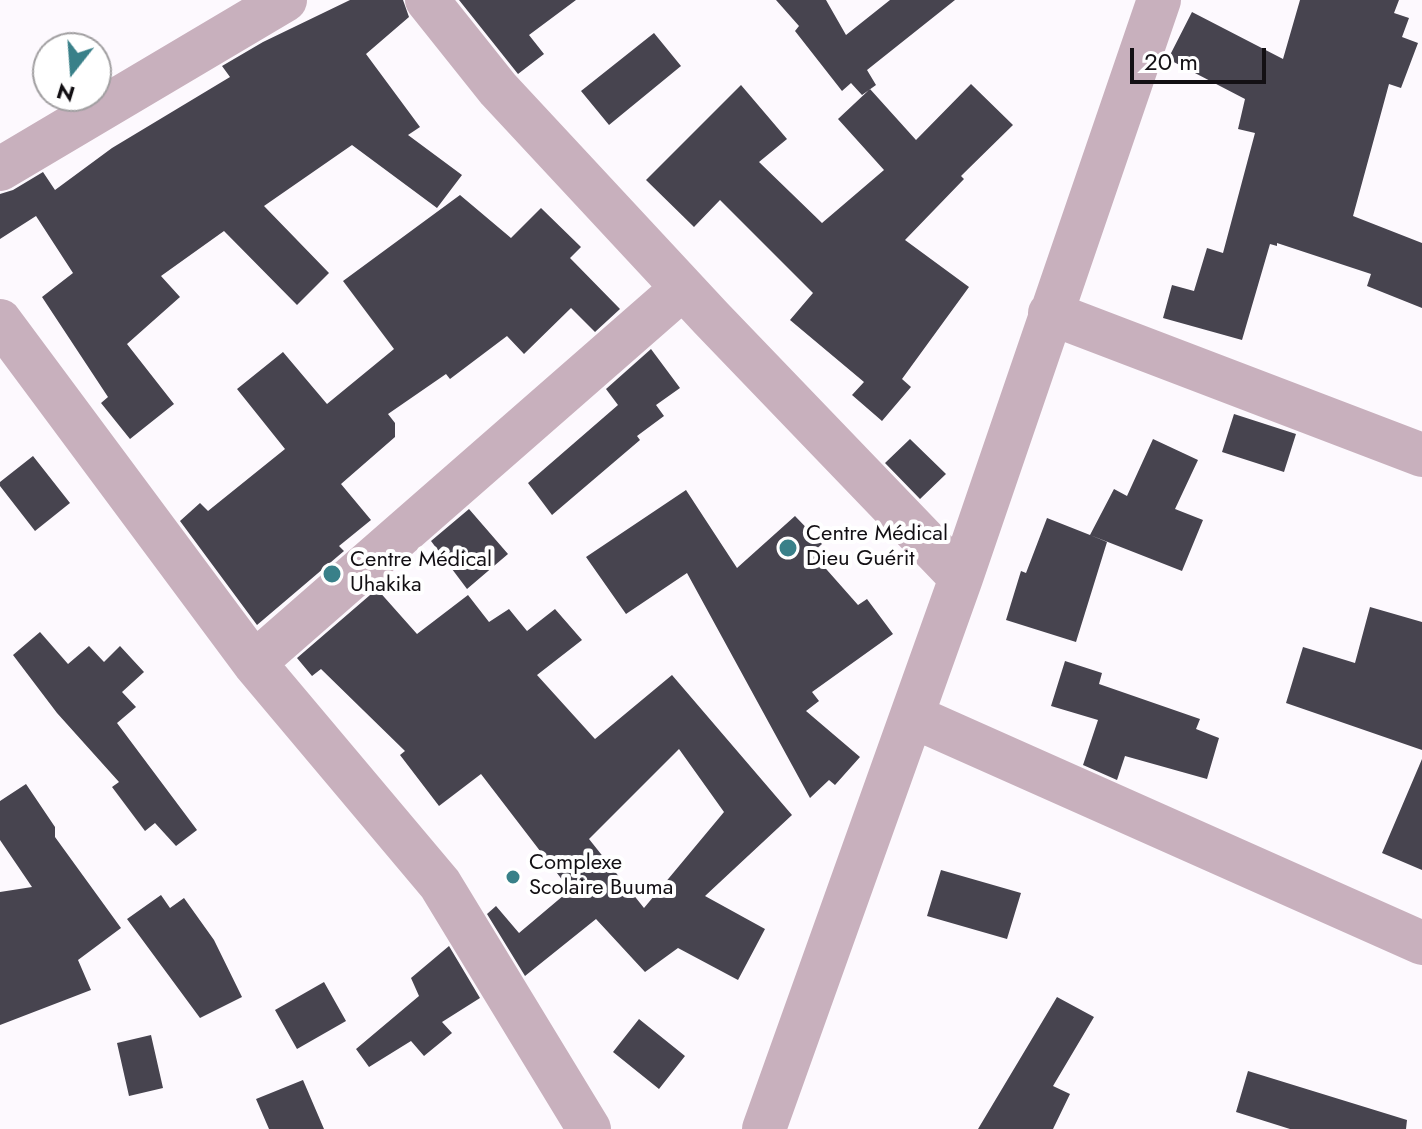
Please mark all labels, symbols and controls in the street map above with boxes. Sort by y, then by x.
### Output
north arrow [32,32,112,112]
scale bar [1134,32,1270,82]
text: 20 m [1144,44,1198,79]
text: N [53,75,79,111]
place label: Centre Médical Dieu Guérit [806,522,948,574]
marker: Centre Médical Dieu Guérit [777,537,799,559]
place label: Centre Médical Uhakika [350,548,492,600]
marker: Centre Médical Uhakika [321,563,343,585]
place label: Complexe Scolaire Buuma [529,851,673,902]
marker: Complexe Scolaire Buuma [504,868,522,886]

